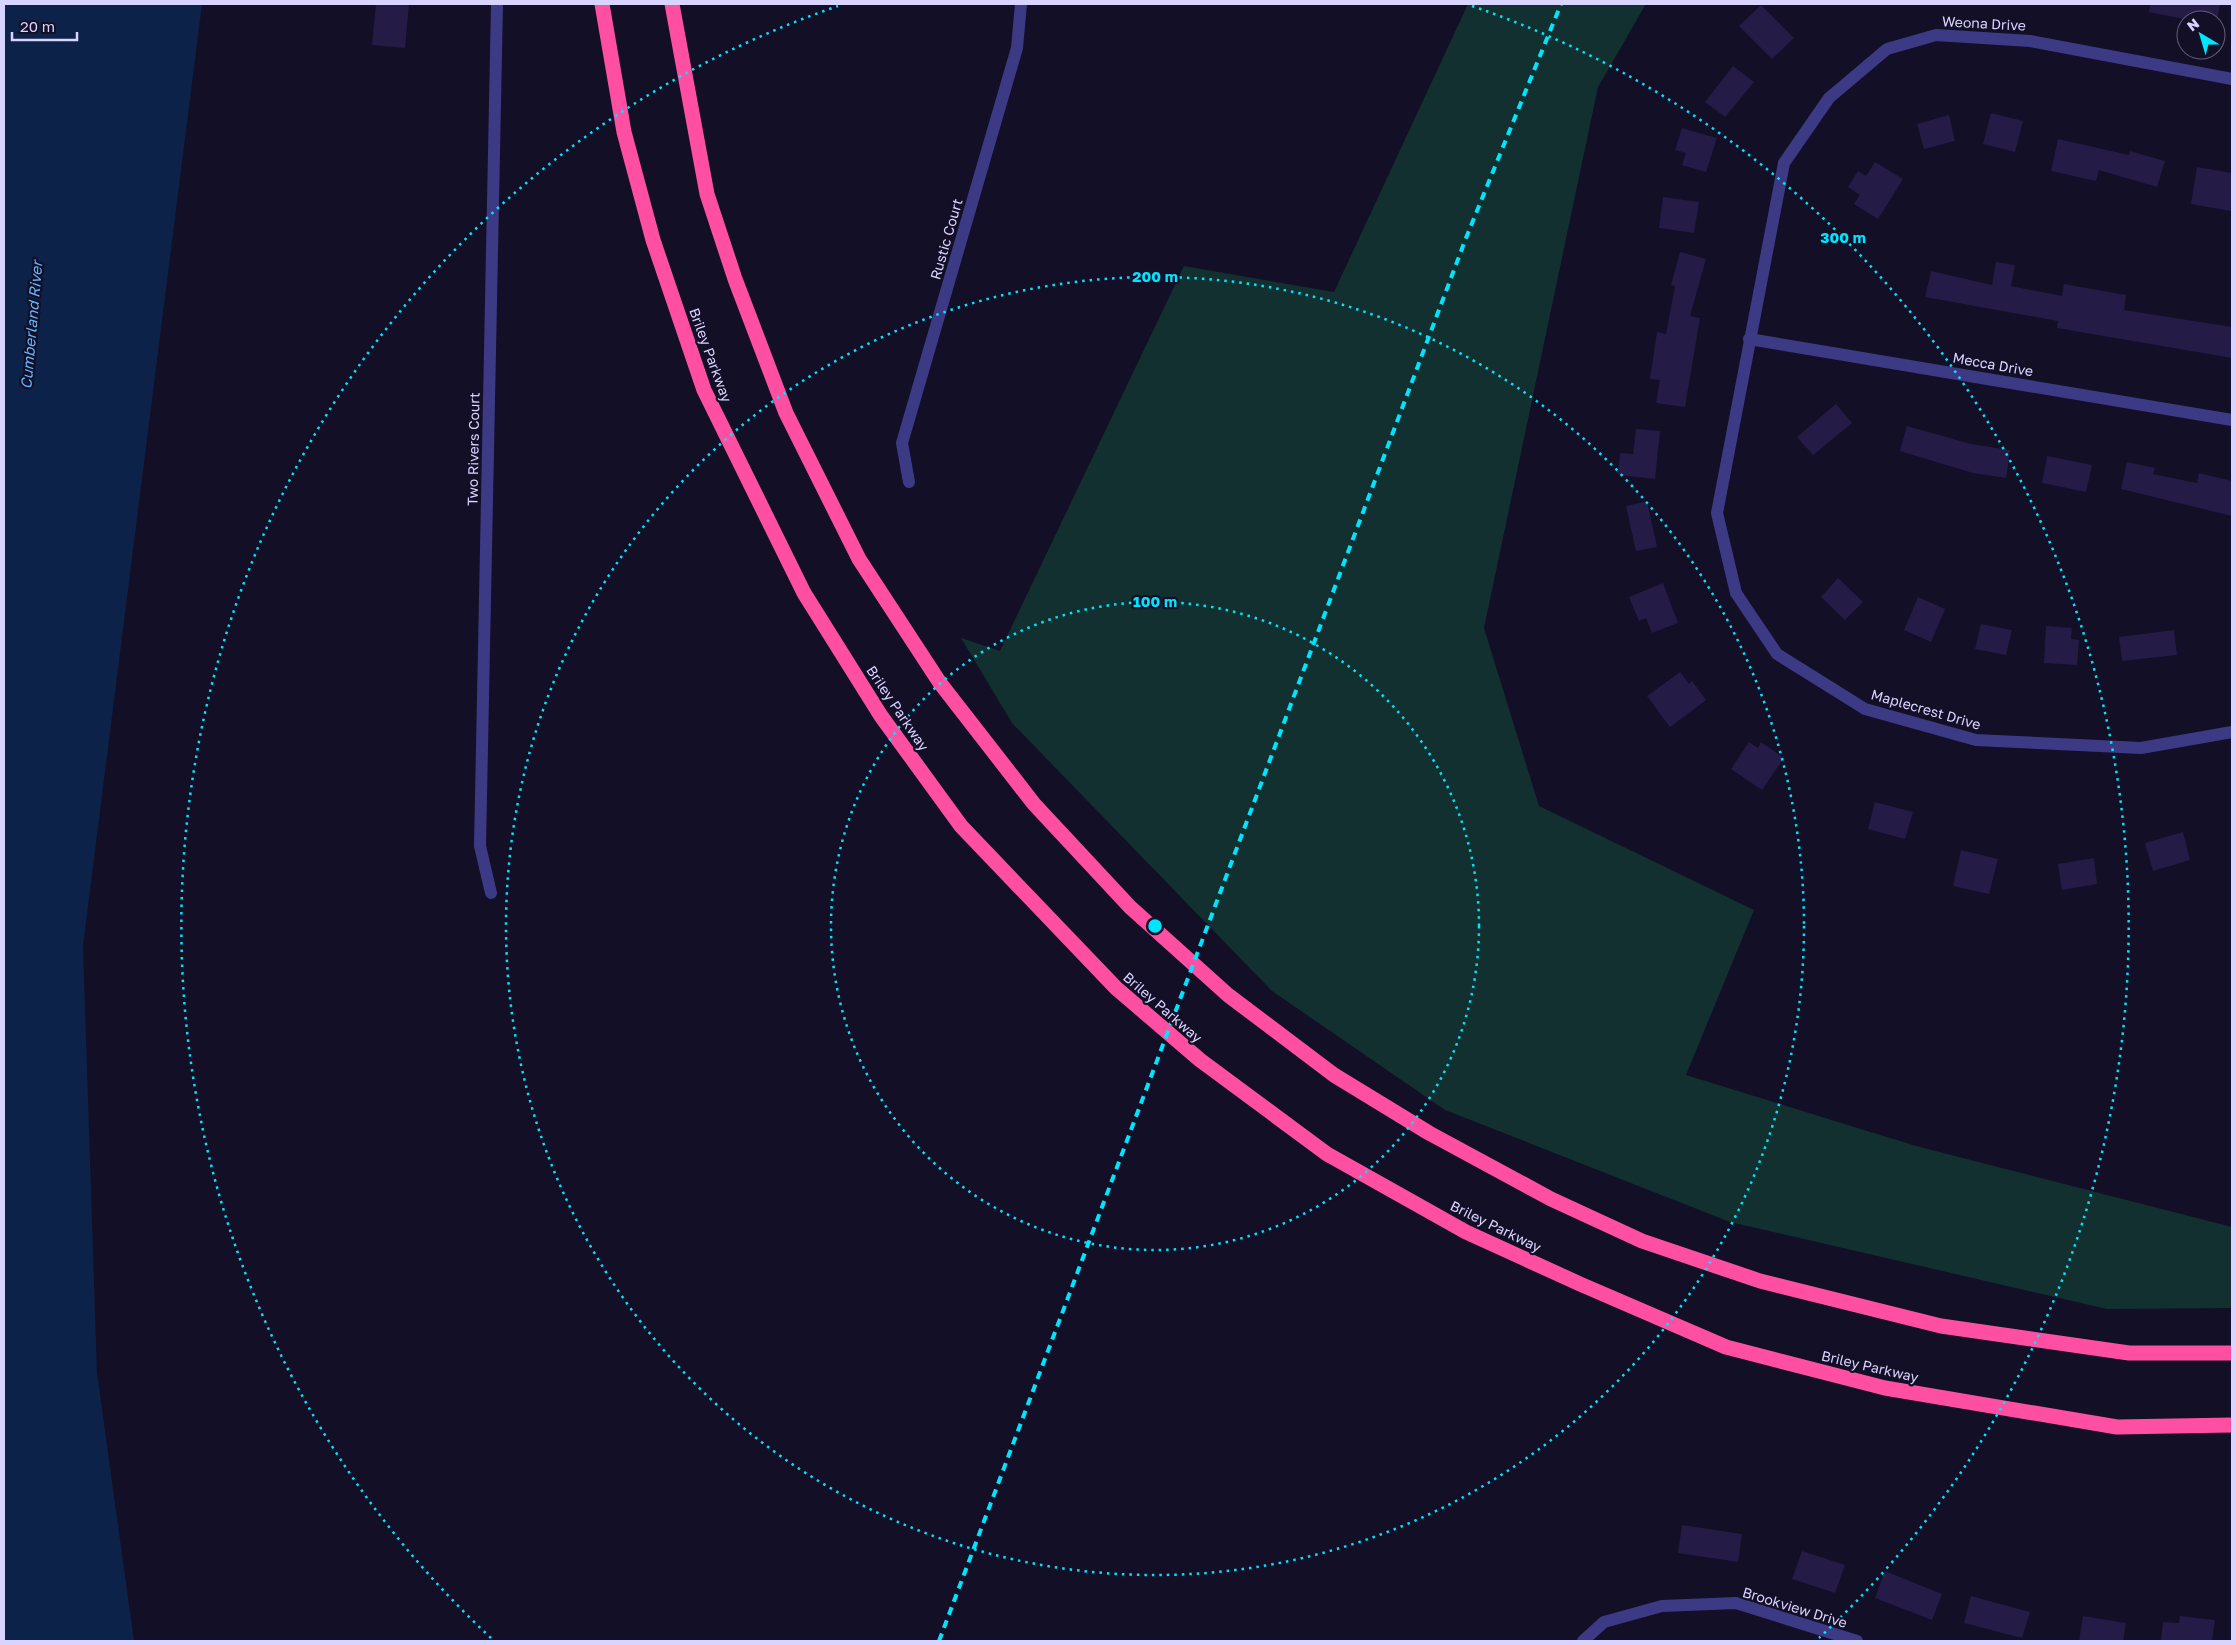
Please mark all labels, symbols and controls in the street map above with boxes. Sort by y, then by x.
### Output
scale bar [12,10,78,42]
north arrow [2176,10,2226,60]
street label: Weona Drive [1942,12,2026,34]
text: N [2183,14,2202,34]
text: 20 m [20,17,55,35]
street label: Rustic Court [926,197,966,281]
text: 300 m [1820,228,1866,246]
water label: Cumberland River [16,258,46,390]
text: 200 m [1132,267,1178,285]
street label: Briley Parkway [686,306,736,405]
street label: Mecca Drive [1951,349,2035,379]
street label: Two Rivers Court [464,392,482,506]
text: 100 m [1133,592,1177,610]
street label: Briley Parkway [863,662,933,754]
street label: Maplecrest Drive [1869,685,1983,733]
centre of rings [1146,917,1164,935]
street label: Briley Parkway [1120,968,1206,1046]
street label: Briley Parkway [1448,1197,1544,1255]
street label: Briley Parkway [1820,1347,1920,1385]
street label: Brookview Drive [1741,1583,1849,1631]

